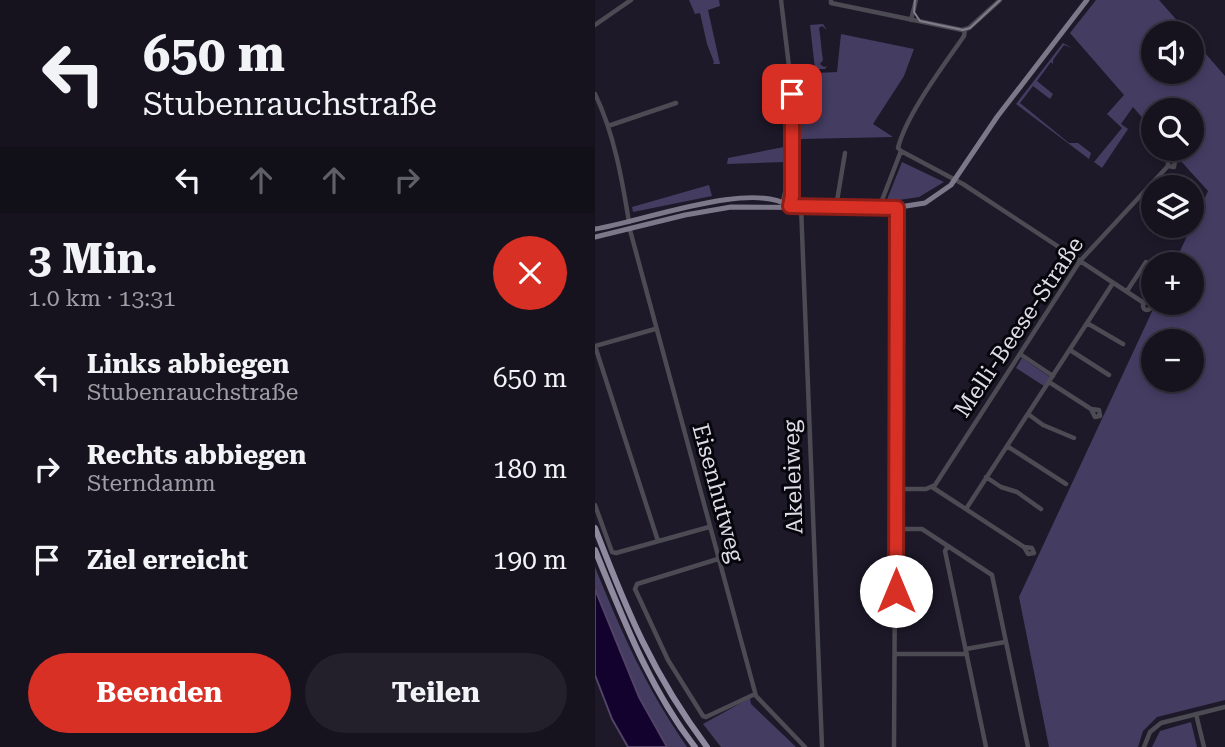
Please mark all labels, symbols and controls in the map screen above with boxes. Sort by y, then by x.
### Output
map controls [1141,21,1204,392]
button: sound [1141,21,1204,84]
text: 650 m [143,26,285,83]
icon: left [28,28,119,119]
pin [762,64,822,124]
icon: arrive [773,75,811,113]
text: Stubenrauchstraße [143,85,437,123]
button: search [1141,98,1204,161]
icon: left [169,161,207,199]
icon: ahead [242,161,280,199]
icon: ahead [315,161,353,199]
icon: right [388,161,426,199]
button: layers [1141,175,1204,238]
street label: Melli-Beese-Straße [949,232,1089,422]
text: 3 Min. [28,234,158,283]
button: close [493,236,567,310]
button: + [1141,252,1204,315]
text: 1.0 km · 13:31 [28,285,176,312]
button: − [1141,329,1204,392]
text: Links abbiegen [87,349,290,379]
icon: left [28,359,66,397]
text: 650 m [493,363,567,393]
text: Stubenrauchstraße [87,379,298,406]
street label: Akeleiweg [778,420,808,534]
street label: Eisenhutweg [687,421,749,565]
text: Rechts abbiegen [87,440,306,470]
icon: right [28,450,66,488]
text: 180 m [493,454,567,484]
text: Sterndamm [87,470,216,497]
icon: arrive [28,541,66,579]
text: Ziel erreicht [87,545,248,575]
text: 190 m [493,545,567,575]
position arrow [859,554,933,628]
button: Beenden [28,653,291,733]
button: Teilen [305,653,567,733]

